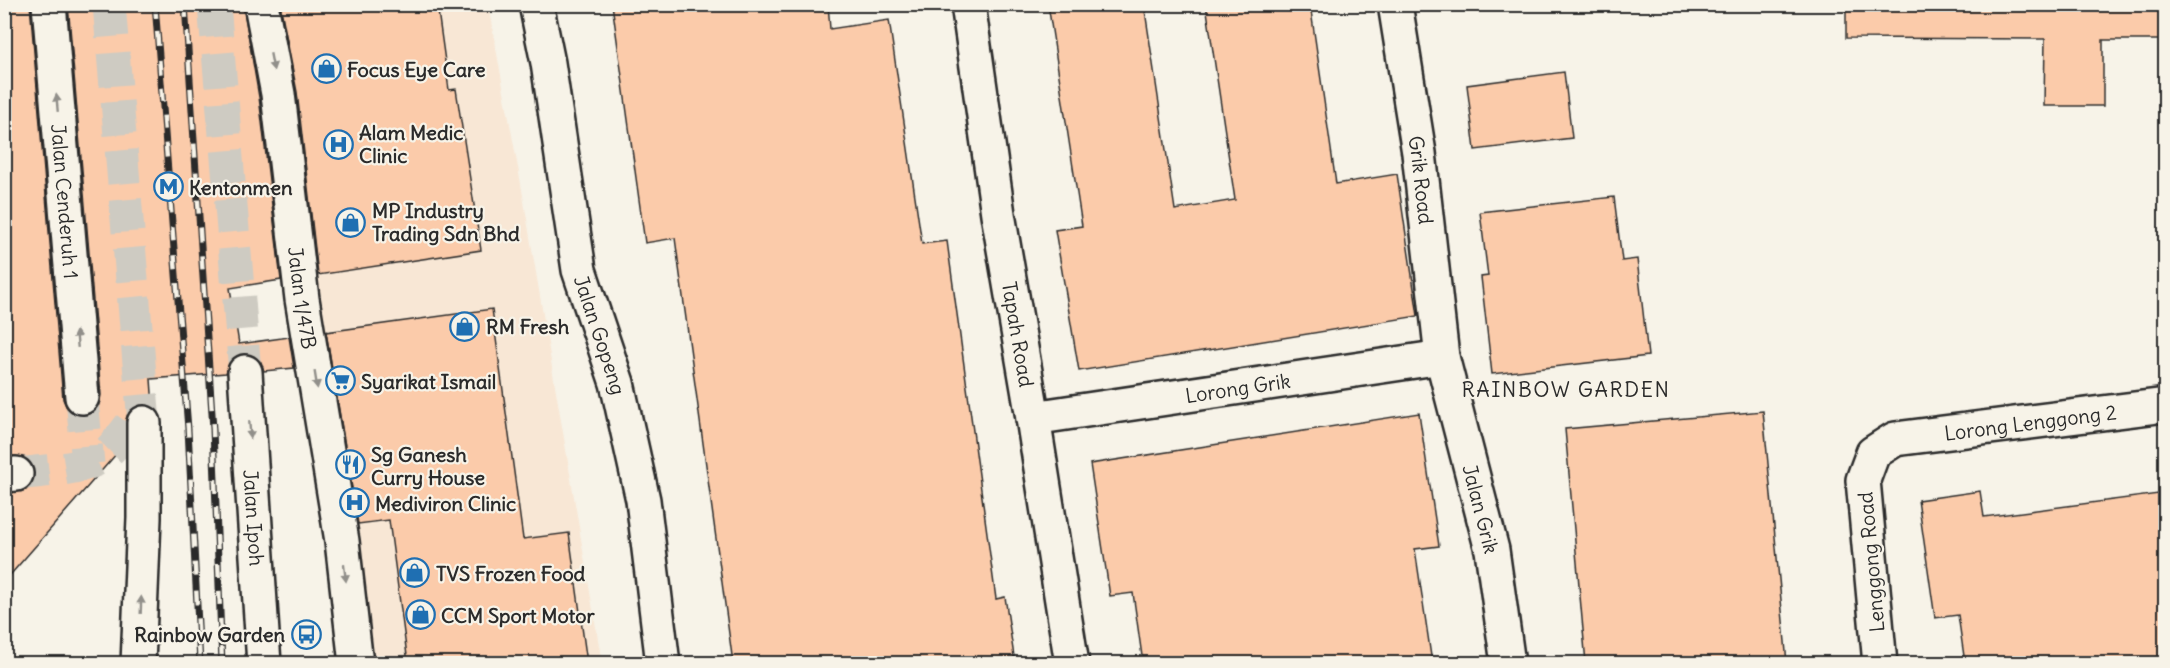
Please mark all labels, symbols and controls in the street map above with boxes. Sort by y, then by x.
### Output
one-way arrow [268,53,277,72]
shop icon: Focus Eye Care [310,53,342,85]
place label: Focus Eye Care [347,57,486,82]
one-way arrow [52,93,62,112]
place label: Alam Medic Clinic [359,120,463,168]
street label: Jalan Cenderuh 1 [47,123,85,280]
hospital icon: Alam Medic Clinic [322,128,354,160]
street label: Grik Road [1404,134,1439,226]
metro station icon: Kentonmen [152,171,184,203]
place label: Kentonmen [189,175,293,200]
place label: MP Industry Trading Sdn Bhd [372,198,520,246]
shop icon: MP Industry Trading Sdn Bhd [335,206,367,238]
street label: Jalan 1/47B [283,245,323,351]
street label: Jalan Gopeng [569,272,632,397]
street label: Tapah Road [997,279,1040,389]
shop icon: RM Fresh [449,310,481,342]
place label: RM Fresh [486,314,570,339]
one-way arrow [72,329,82,348]
supermarket icon: Syarikat Ismail [324,365,356,397]
street label: Lorong Grik [1183,367,1292,408]
place label: Syarikat Ismail [361,369,496,394]
one-way arrow [311,370,320,389]
district label: RAINBOW GARDEN [1461,376,1671,403]
street label: Lorong Lenggong 2 [1943,399,2118,445]
one-way arrow [245,421,255,440]
place label: Sg Ganesh Curry House [371,442,485,490]
restaurant icon: Sg Ganesh Curry House [334,449,366,481]
street label: Jalan Grik [1458,462,1505,556]
street label: Jalan Ipoh [239,469,270,567]
hospital icon: Mediviron Clinic [338,487,370,519]
place label: Mediviron Clinic [375,491,516,516]
street label: Lenggong Road [1852,491,1890,633]
shop icon: TVS Frozen Food [399,557,431,589]
place label: TVS Frozen Food [436,561,586,586]
one-way arrow [340,563,350,582]
one-way arrow [136,596,145,615]
shop icon: CCM Sport Motor [404,599,436,631]
place label: CCM Sport Motor [441,603,595,628]
bus stop icon: Rainbow Garden [290,618,322,650]
place label: Rainbow Garden [134,622,285,647]

